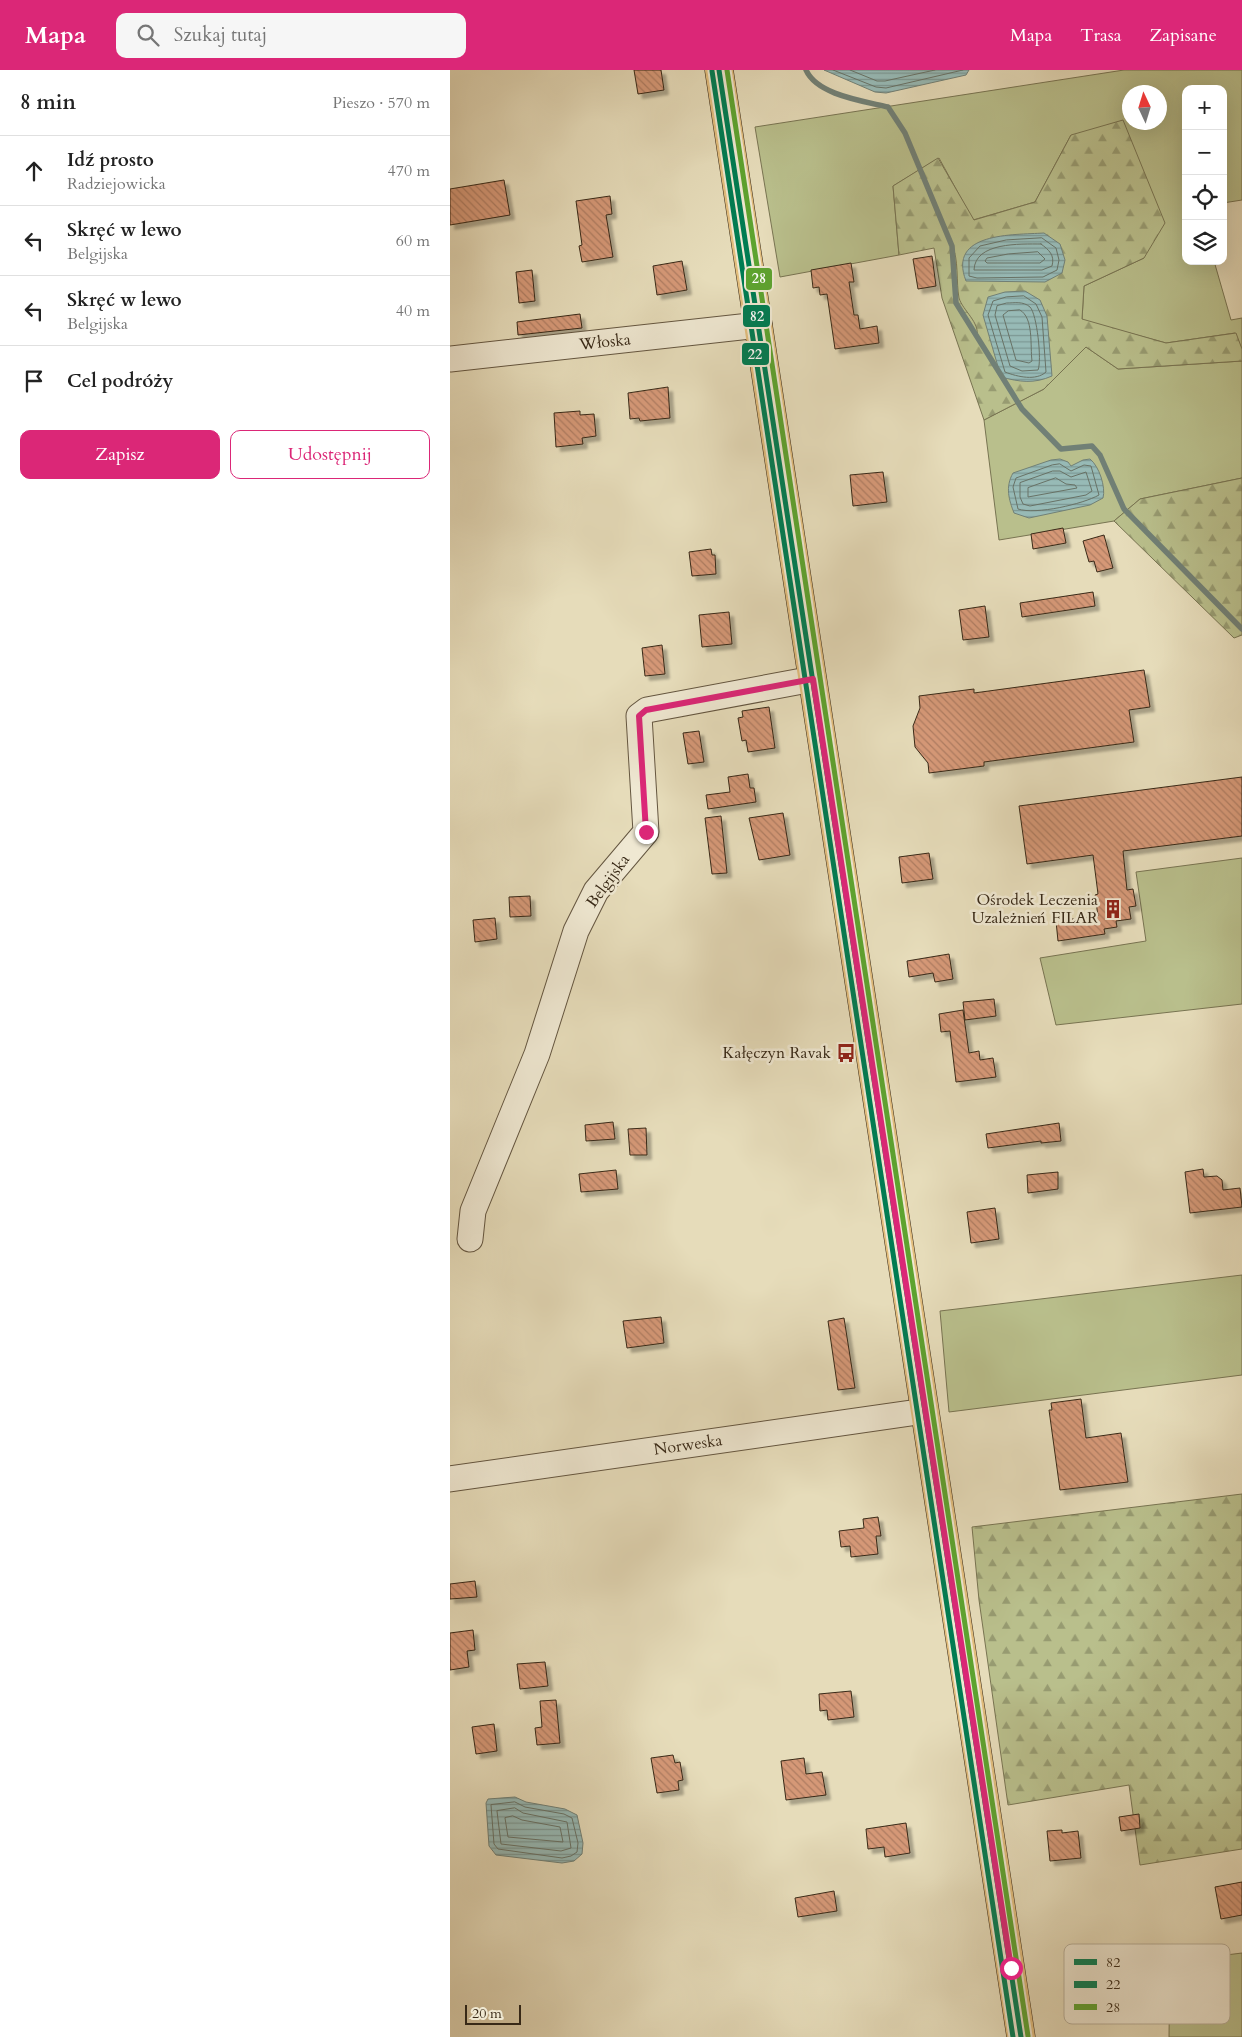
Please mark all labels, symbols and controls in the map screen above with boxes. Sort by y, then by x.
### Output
search box [116,13,466,58]
text: Mapa [25,19,86,52]
icon: search [134,21,162,49]
text: Szukaj tutaj [174,22,267,48]
text: Mapa [1010,23,1052,48]
text: Trasa [1080,23,1122,48]
text: Zapisane [1150,23,1217,48]
north arrow [1122,85,1167,130]
map controls [1182,85,1227,265]
button: + [1182,85,1227,130]
text: 8 min [20,88,76,117]
text: Pieszo · 570 m [333,92,430,114]
button: − [1182,130,1227,175]
text: Idź prosto [67,147,154,173]
icon: ahead [20,157,48,185]
text: 470 m [388,160,430,182]
text: Radziejowicka [67,173,166,195]
button: locate [1182,175,1227,220]
text: Skręć w lewo [67,217,182,243]
button: layers [1182,220,1227,265]
icon: left [20,227,48,255]
text: 60 m [396,230,430,252]
text: Belgijska [67,243,128,265]
line badge: 28 [745,267,773,291]
text: 28 [752,269,766,288]
text: Skręć w lewo [67,287,182,313]
icon: left [20,297,48,325]
text: 40 m [396,300,430,322]
line badge: 82 [742,304,771,328]
text: 82 [750,307,764,326]
text: Belgijska [67,313,128,335]
street label: Włoska [577,328,632,356]
line badge: 22 [741,342,770,366]
text: 22 [748,345,762,364]
icon: arrive [20,367,48,395]
text: Cel podróży [67,368,173,394]
button: Zapisz [20,430,220,479]
button: Udostępnij [230,430,430,479]
route end [635,821,658,844]
street label: Belgijska [581,850,635,912]
place label: Ośrodek Leczenia Uzależnień FILAR [971,889,1098,929]
building icon: Ośrodek Leczenia Uzależnień FILAR [1102,898,1124,920]
place label: Kałęczyn Ravak [723,1042,831,1064]
bus stop icon: Kałęczyn Ravak [835,1042,857,1064]
street label: Norweska [652,1429,724,1461]
legend [1064,1944,1230,2024]
text: 82 [1106,1953,1120,1972]
route start [1000,1957,1023,1980]
text: 22 [1106,1975,1120,1994]
text: 28 [1106,1998,1120,2017]
scale bar [465,2002,521,2025]
text: 20 m [472,2004,502,2023]

